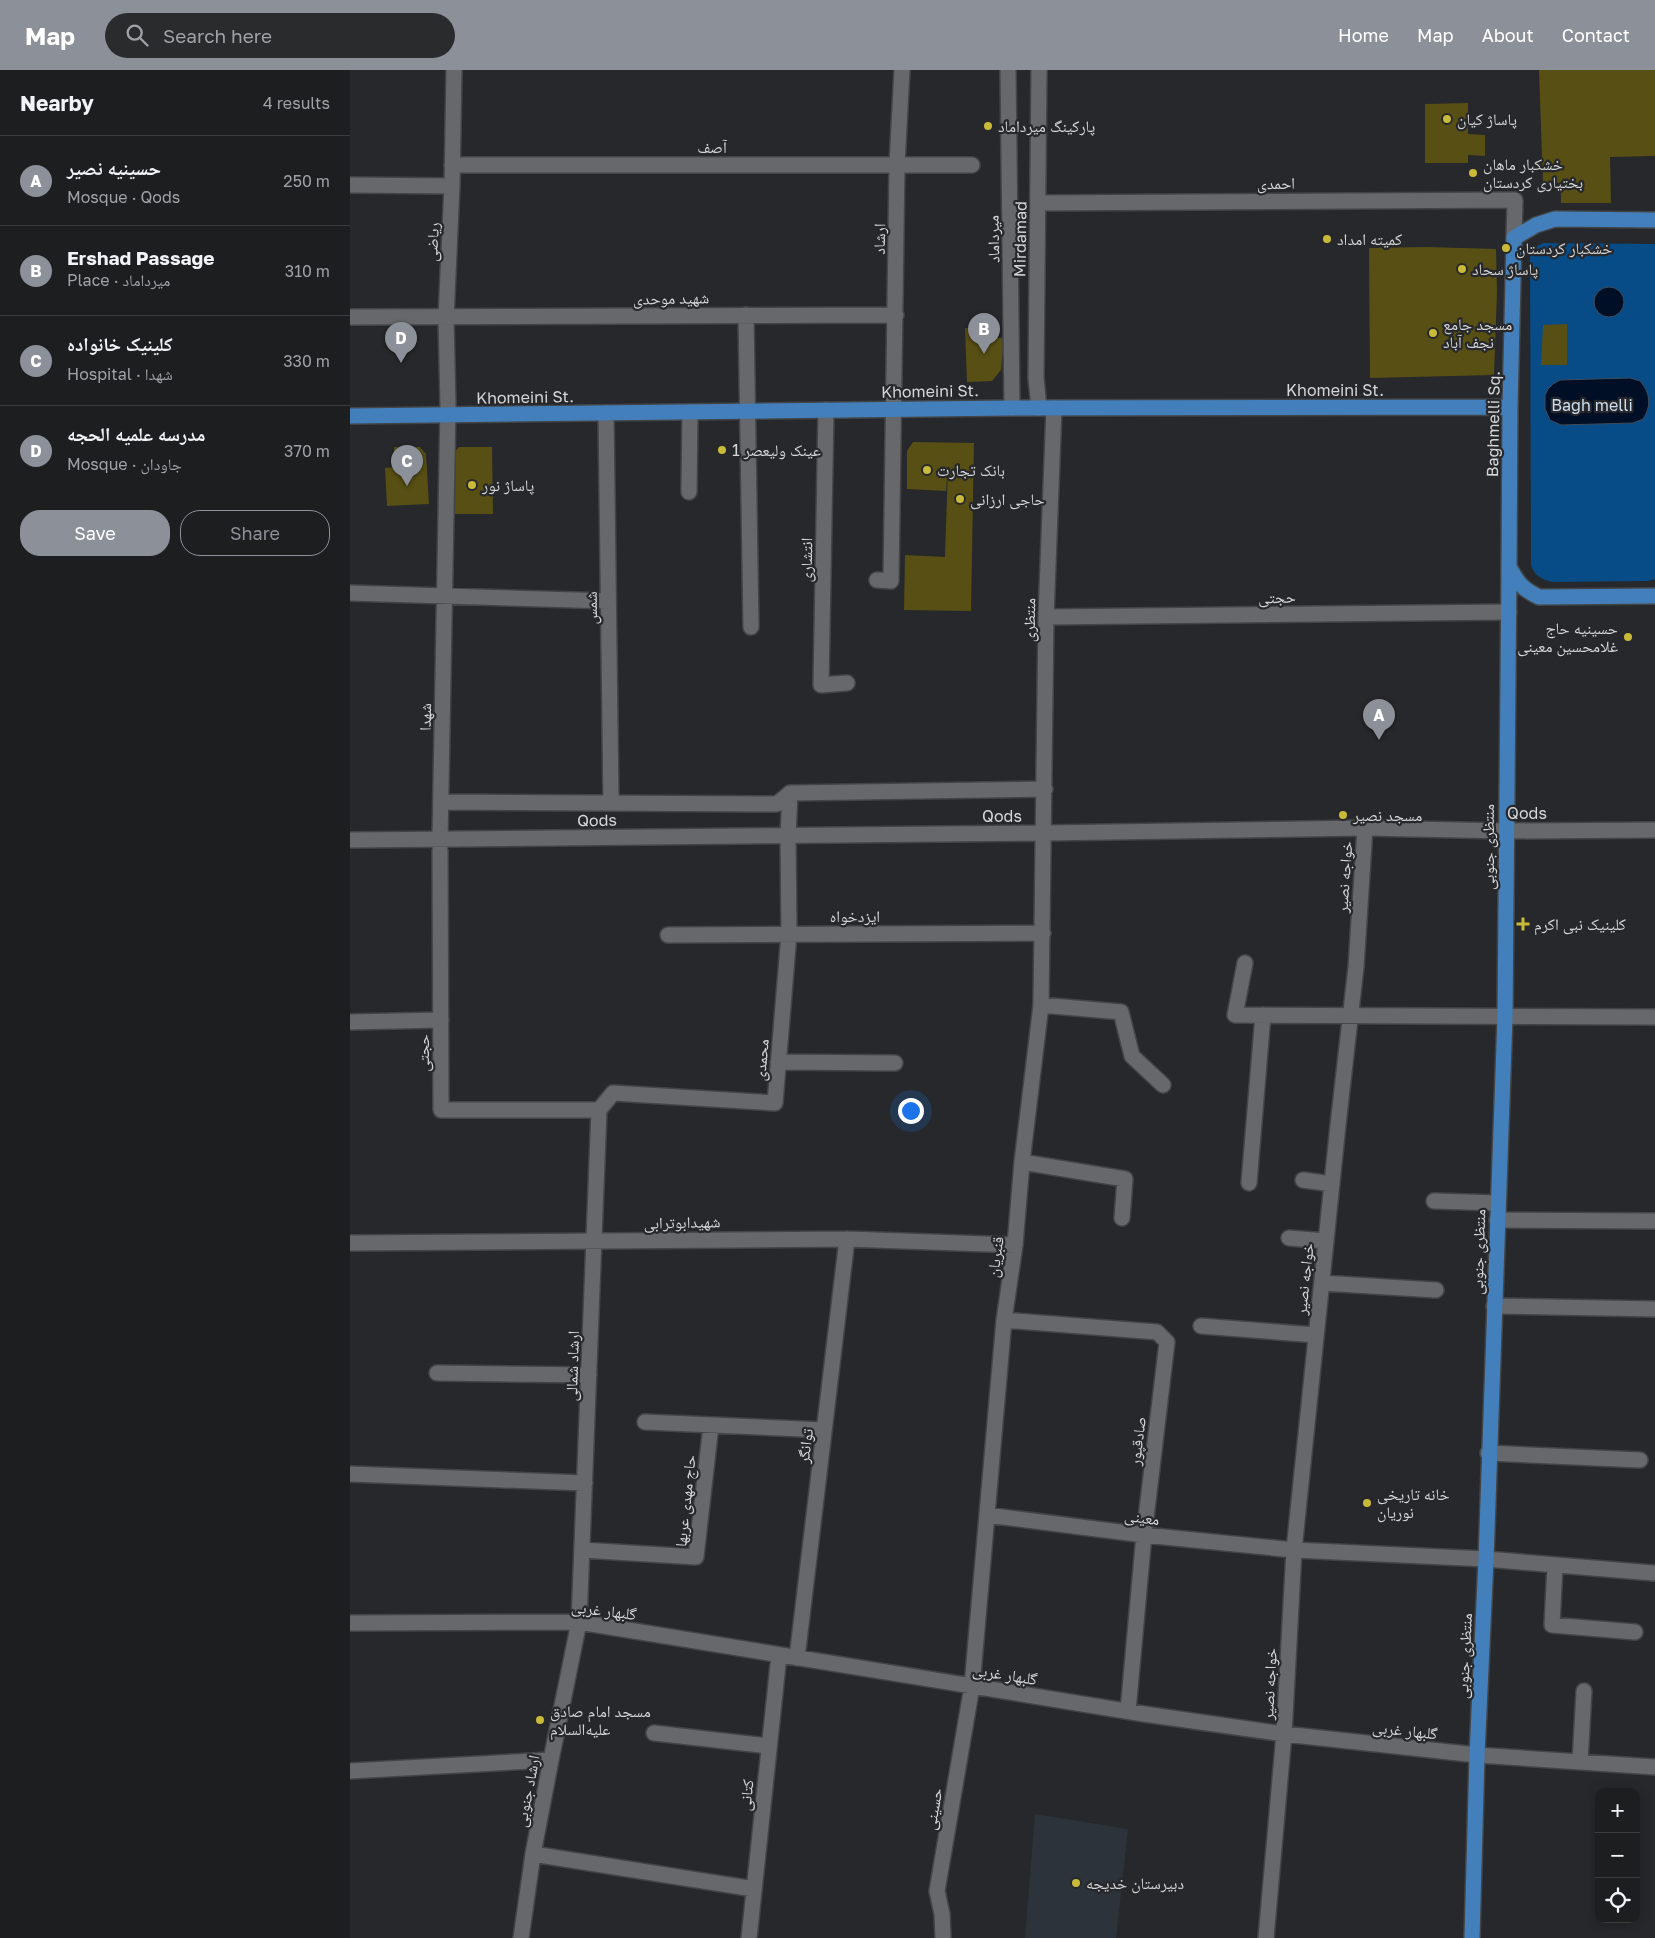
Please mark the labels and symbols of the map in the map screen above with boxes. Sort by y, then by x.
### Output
place label: پاساژ کیان [1457,109,1517,130]
marker: پاساژ کیان [1441,113,1453,125]
place label: پارکینگ میرداماد [998,116,1095,136]
marker: پارکینگ میرداماد [982,120,994,132]
street label: آصف [697,137,728,157]
place label: خشکبار ماهان بختیاری کردستان [1483,154,1583,193]
marker: خشکبار ماهان بختیاری کردستان [1467,167,1479,179]
street label: احمدی [1257,173,1295,194]
street label: Mirdamad [1009,201,1031,277]
street label: میرداماد [983,215,1003,263]
street label: ریاضی [421,222,444,262]
street label: ارشاد [869,223,889,255]
place label: کمیته امداد [1337,229,1402,249]
marker: کمیته امداد [1321,233,1333,245]
place label: خشکبار کردستان [1516,238,1612,259]
marker: خشکبار کردستان [1500,242,1512,254]
place label: پاساژ سحاد [1472,259,1538,279]
marker: پاساژ سحاد [1456,263,1468,275]
street label: شهید موحدی [633,287,709,310]
pin: B [968,313,1000,354]
place label: مسجد جامع نجف آباد [1443,314,1512,352]
pin: D [385,322,417,363]
marker: مسجد جامع نجف آباد [1427,327,1439,339]
street label: Baghmelli Sq. [1482,371,1504,477]
street label: Khomeini St. [881,380,979,402]
street label: Khomeini St. [1286,380,1384,400]
street label: Khomeini St. [476,386,574,408]
park label: Bagh melli [1551,395,1633,415]
place label: عینک ولیعصر 1 [732,440,821,460]
marker: عینک ولیعصر 1 [716,444,728,456]
pin: C [391,445,423,486]
place label: بانک تجارت [937,460,1005,480]
marker: بانک تجارت [921,464,933,476]
place label: پاساژ نور [481,475,535,495]
marker: پاساژ نور [466,479,478,491]
place label: حاجی ارزانی [970,489,1045,510]
marker: حاجی ارزانی [954,493,966,505]
street label: انتشاری [796,537,817,583]
street label: حجتی [1258,587,1296,608]
street label: شمس [581,591,602,625]
street label: منتظری [1019,598,1040,642]
place label: حسینیه حاج غلامحسین معینی [1517,618,1618,657]
marker: حسینیه حاج غلامحسین معینی [1622,631,1634,643]
pin: A [1363,699,1395,740]
street label: شهدا [415,703,435,731]
street label: Qods [1507,803,1547,823]
street label: منتظری جنوبی [1478,804,1499,890]
place label: مسجد نصیر [1352,805,1422,825]
street label: Qods [982,806,1022,826]
marker: مسجد نصیر [1337,809,1349,821]
street label: Qods [577,810,617,830]
street label: خواجه نصیر [1331,840,1356,915]
street label: ایزدخواه [830,906,880,926]
place label: کلینیک نبی اکرم [1534,914,1626,935]
marker: کلینیک نبی اکرم [1516,917,1530,931]
street label: حجتی [413,1034,434,1072]
street label: محمدی [749,1038,774,1082]
your location [898,1098,924,1124]
street label: منتظری جنوبی [1467,1209,1490,1295]
street label: شهیدابوترابی [643,1211,721,1234]
street label: قنبریان [982,1235,1009,1279]
street label: خواجه نصیر [1290,1242,1318,1317]
street label: ارشاد شمالی [561,1330,584,1402]
street label: صادقپور [1124,1415,1150,1468]
street label: توانگر [793,1427,817,1466]
street label: حاج مهدی عربها [670,1454,701,1548]
place label: خانه تاریخی نوریان [1377,1484,1450,1523]
marker: خانه تاریخی نوریان [1361,1497,1373,1509]
street label: معینی [1123,1505,1161,1530]
street label: گلبهار غربی [570,1596,638,1625]
street label: منتظری جنوبی [1452,1613,1477,1699]
street label: خواجه نصیر [1257,1648,1281,1721]
street label: گلبهار غربی [971,1659,1039,1690]
place label: مسجد امام صادق علیه‌السلام [550,1701,651,1740]
marker: مسجد امام صادق علیه‌السلام [534,1714,546,1726]
street label: گلبهار غربی [1371,1717,1439,1744]
street label: ارشاد جنوبی [510,1753,545,1829]
street label: کتانی [734,1778,759,1812]
street label: حسینی [919,1786,947,1832]
place label: دبیرستان خدیجه [1086,1873,1184,1894]
marker: دبیرستان خدیجه [1070,1877,1082,1889]

